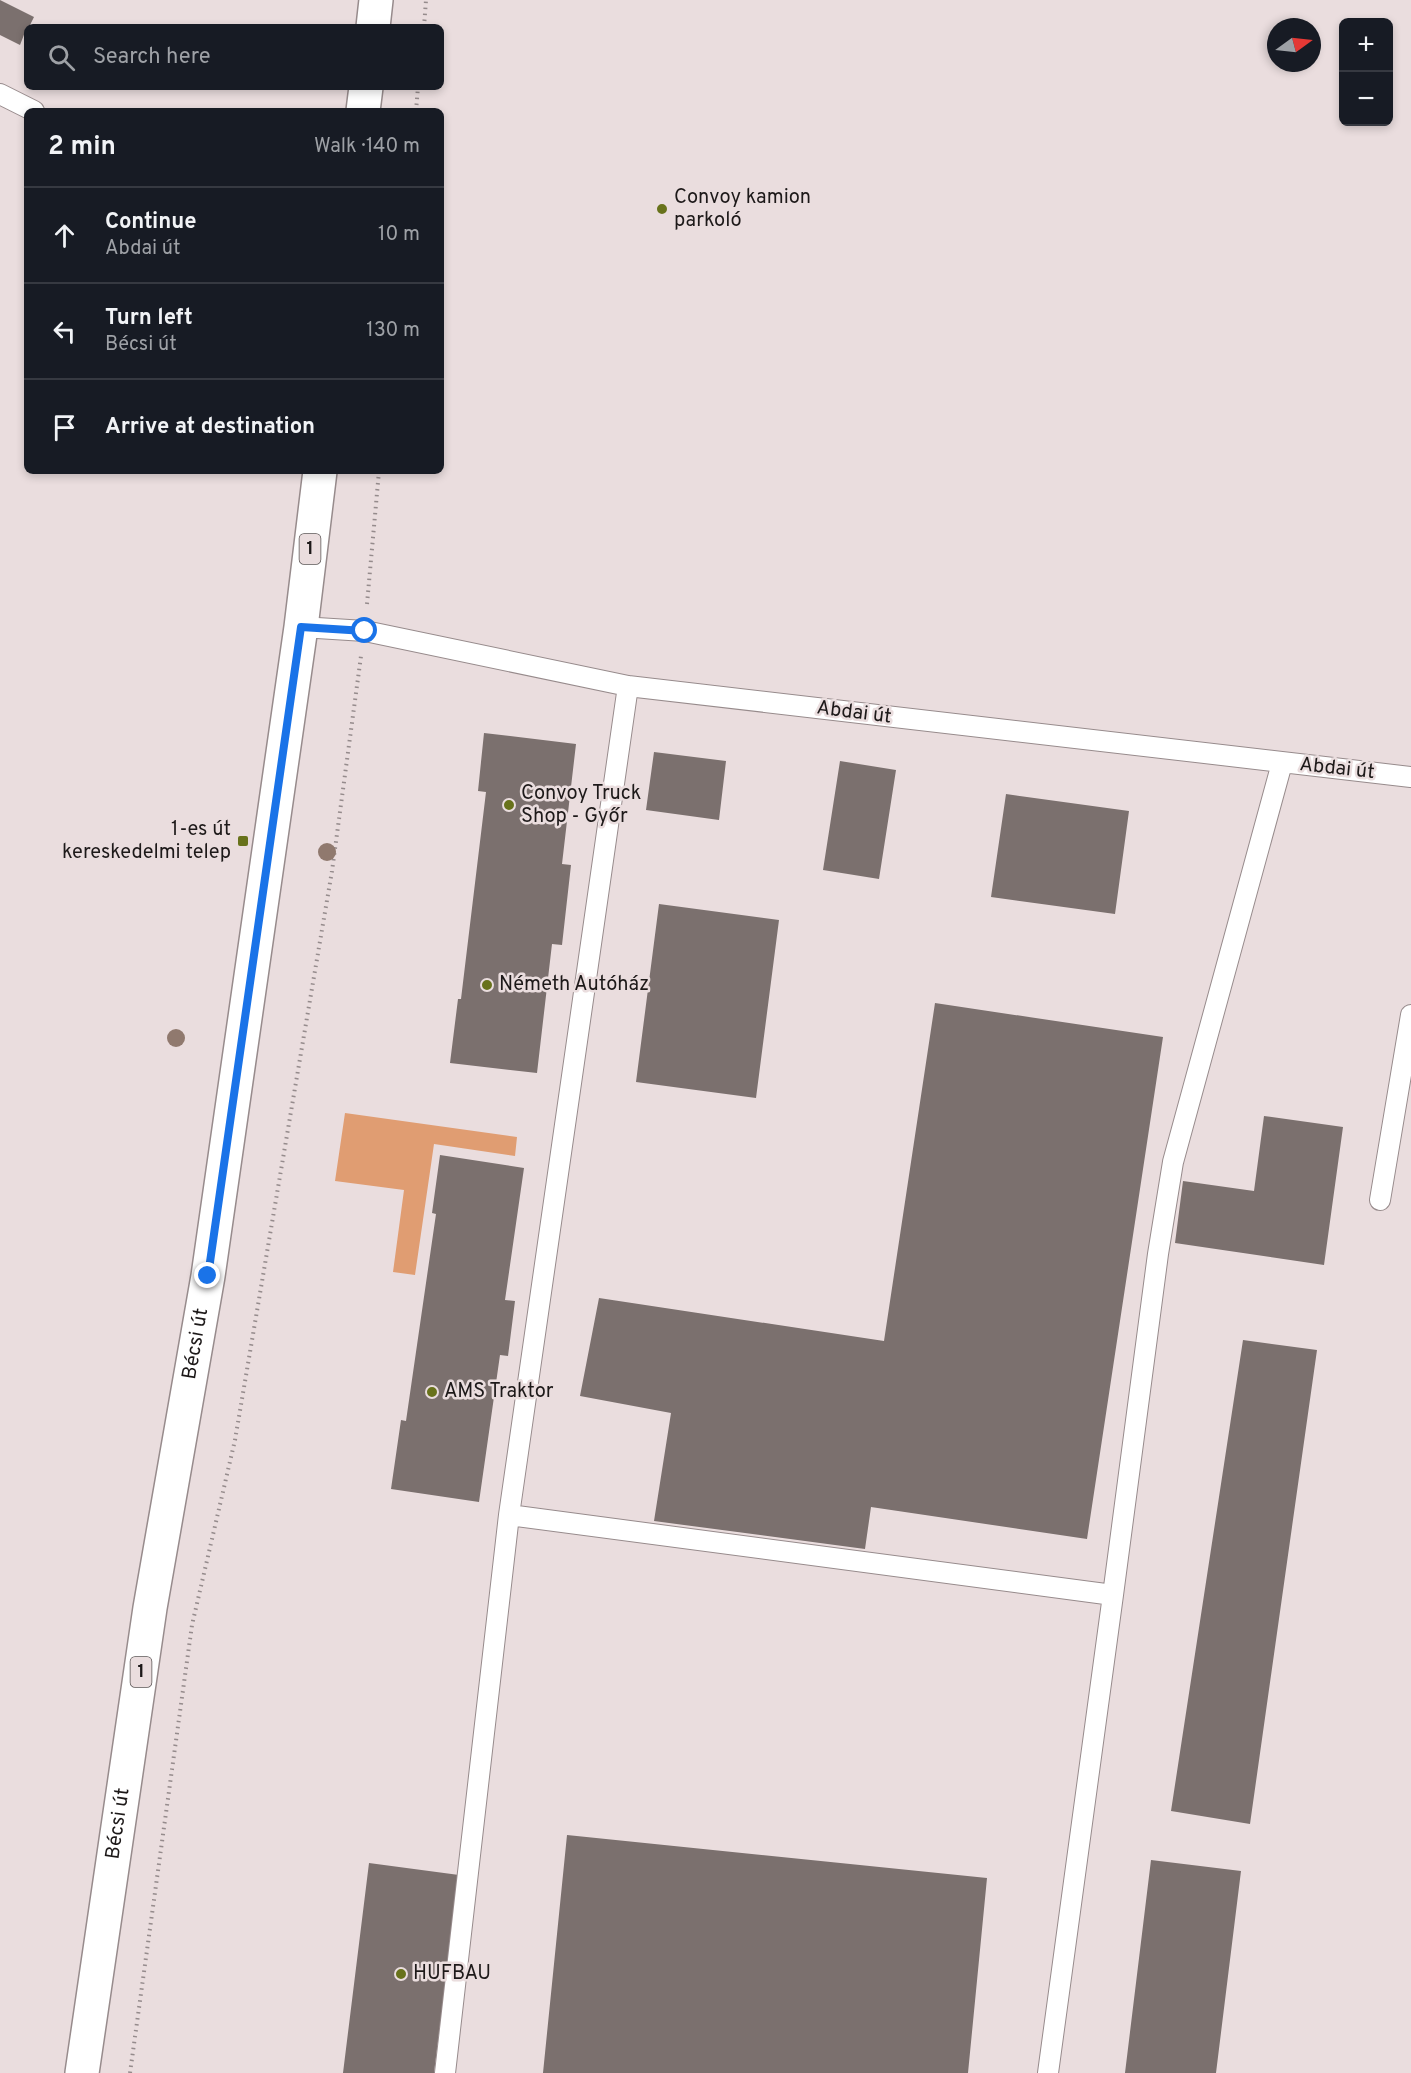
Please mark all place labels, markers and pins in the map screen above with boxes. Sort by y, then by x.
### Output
place label: Convoy kamion parkoló [674,185,811,234]
marker: Convoy kamion parkoló [655,202,669,216]
place label: Convoy Truck Shop - Győr [521,781,641,830]
marker: Convoy Truck Shop - Győr [502,798,516,812]
place label: 1-es út kereskedelmi telep [62,817,231,866]
marker: 1-es út kereskedelmi telep [236,834,250,848]
place label: Németh Autóház [499,972,649,998]
marker: Németh Autóház [480,978,494,992]
place label: AMS Traktor [444,1379,554,1405]
marker: AMS Traktor [425,1385,439,1399]
place label: HUFBAU [413,1961,491,1987]
marker: HUFBAU [394,1967,408,1981]

